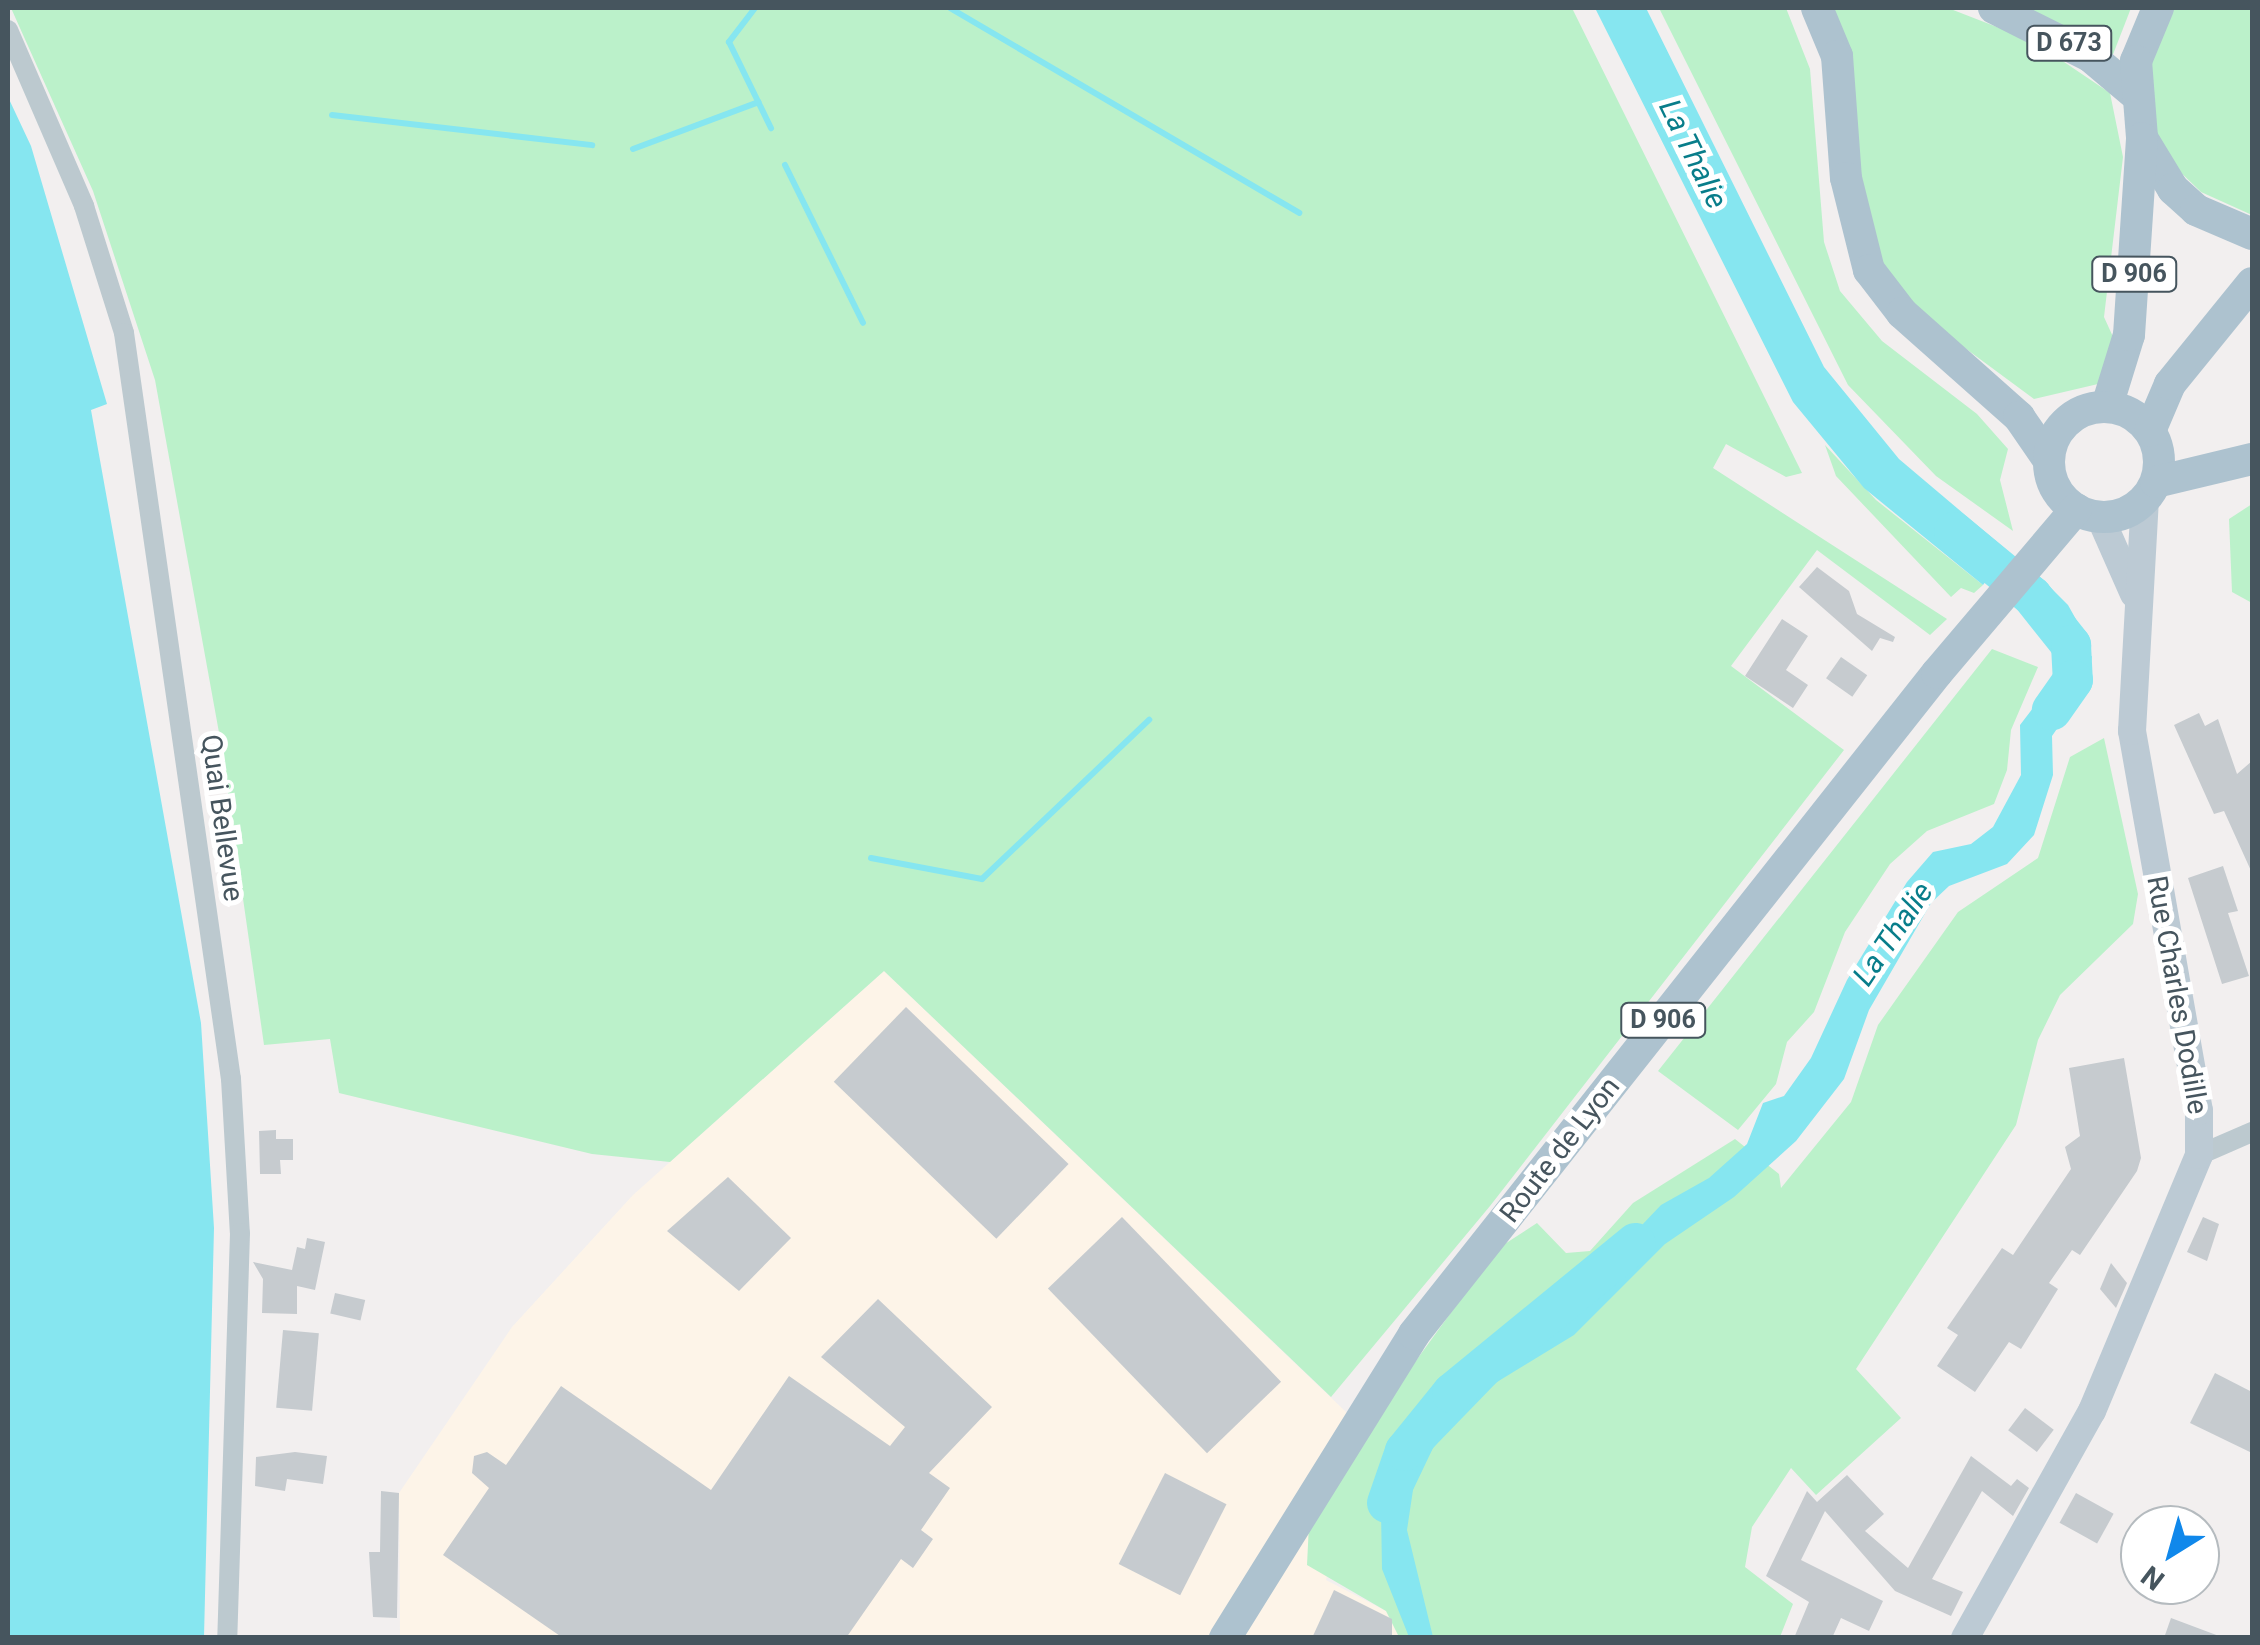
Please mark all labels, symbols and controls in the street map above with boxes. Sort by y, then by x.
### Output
road number: D 673 [2024,23,2114,63]
water label: La Thalie [1651,93,1735,215]
road number: D 906 [2089,254,2179,294]
street label: Quai Bellevue [194,732,250,904]
street label: Rue Charles Dodille [2140,873,2214,1117]
water label: La Thalie [1845,875,1941,993]
road number: D 906 [1618,1000,1708,1040]
street label: Route de Lyon [1493,1071,1627,1229]
north arrow [2120,1505,2220,1605]
text: N [2135,1559,2171,1597]

